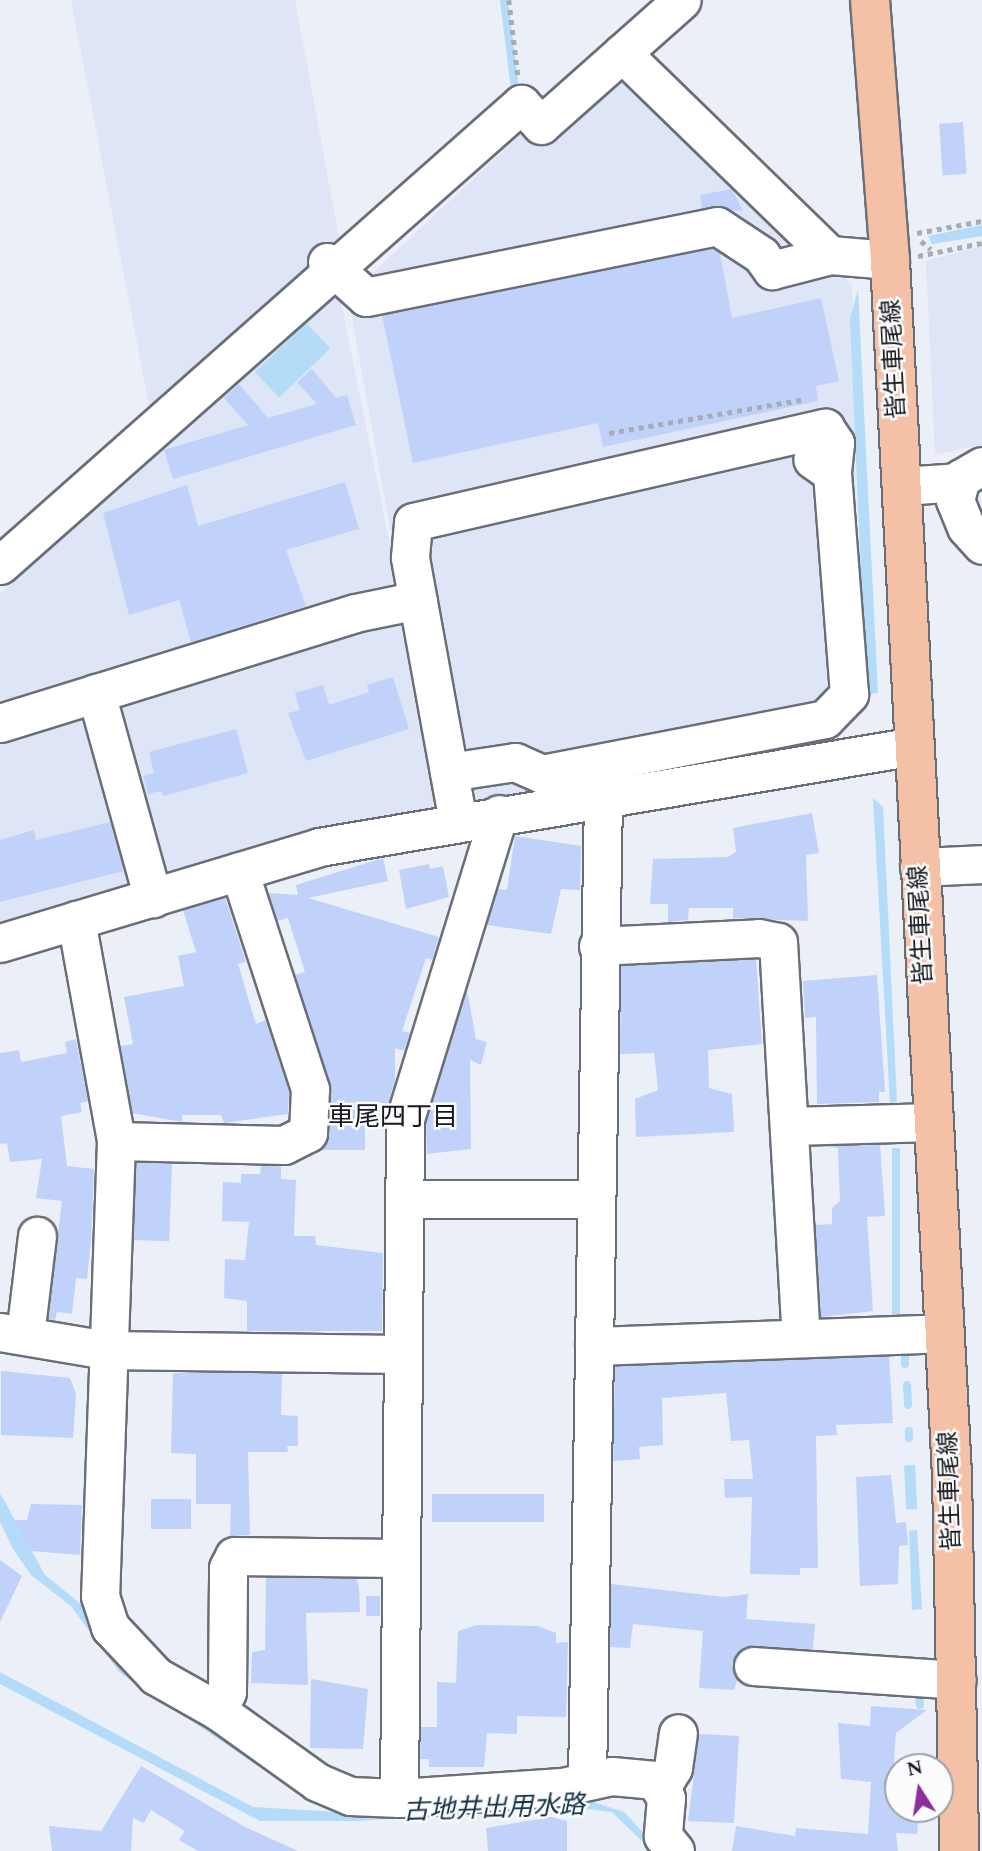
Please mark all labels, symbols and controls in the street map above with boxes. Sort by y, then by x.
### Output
street label: 皆生車尾線 [877,298,913,420]
street label: 皆生車尾線 [904,864,940,986]
district label: 車尾四丁目 [328,1102,458,1134]
street label: 皆生車尾線 [935,1431,967,1551]
north arrow [884,1753,954,1823]
text: N [904,1753,926,1785]
water label: 古地井出用水路 [403,1790,585,1828]

